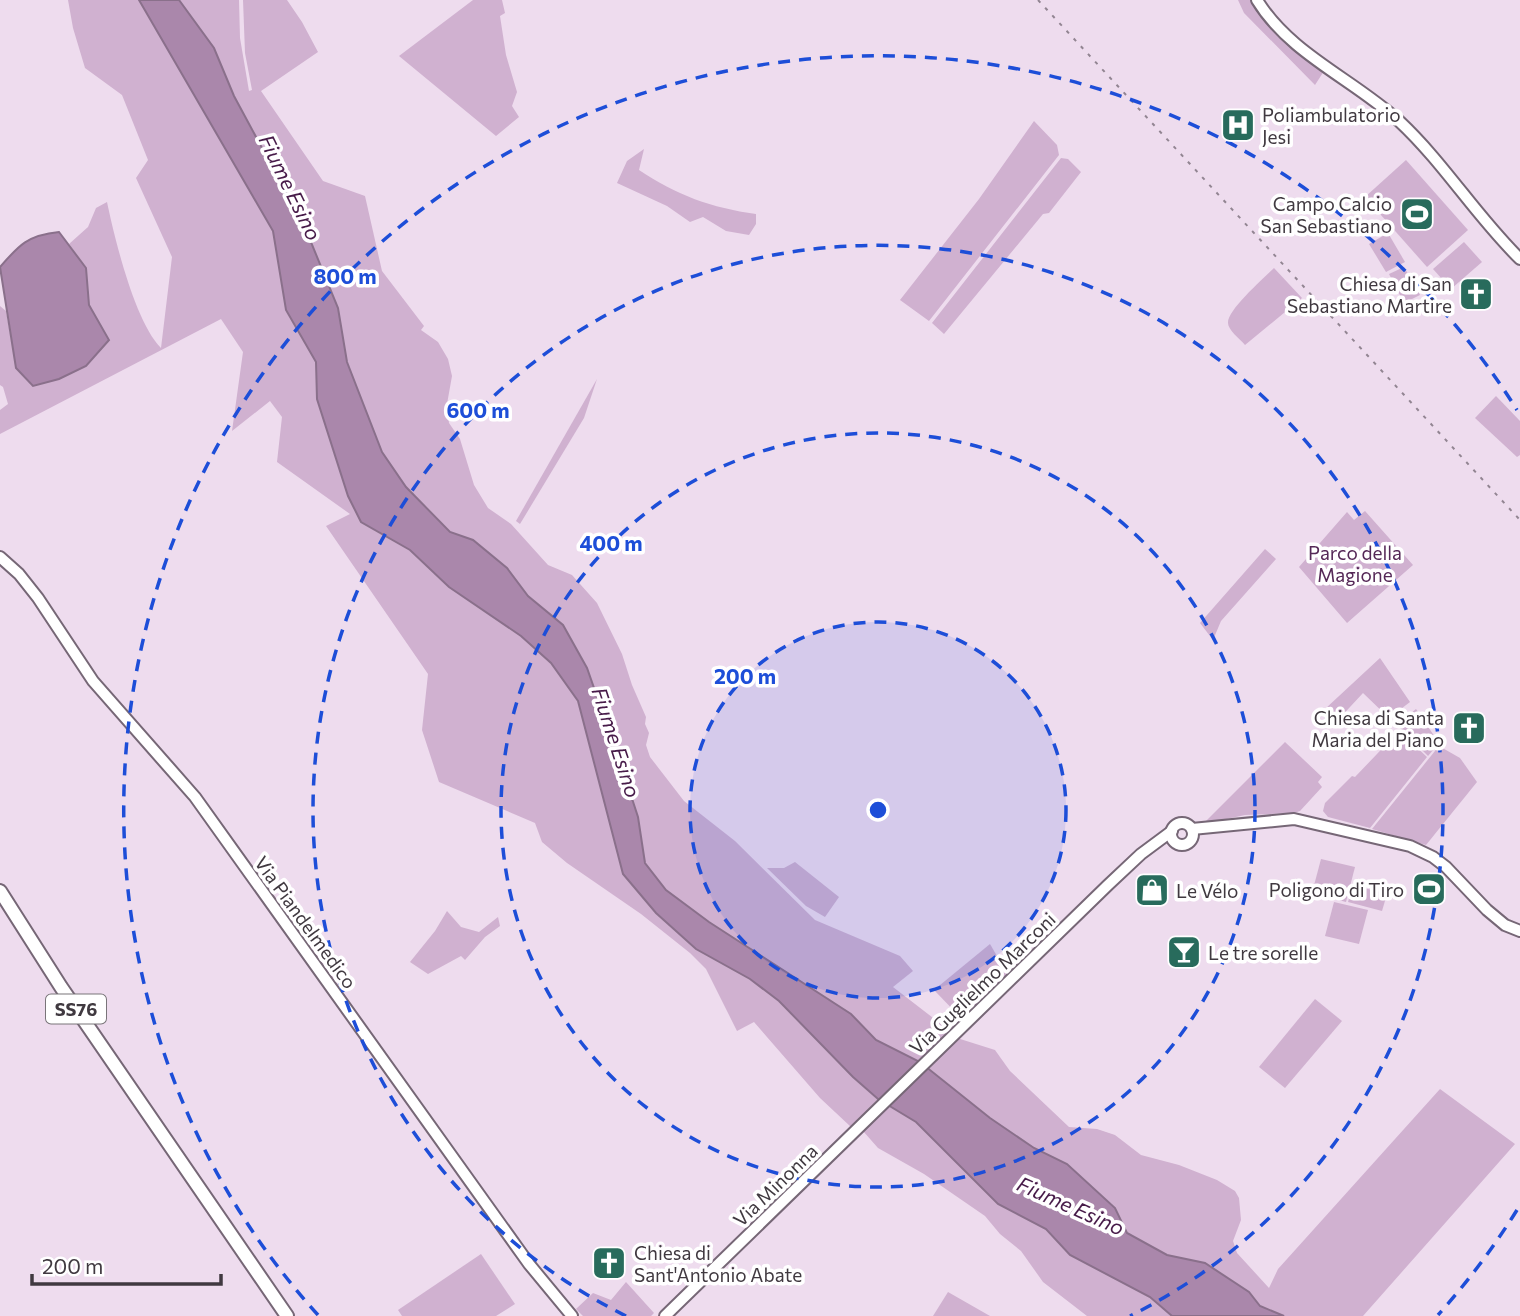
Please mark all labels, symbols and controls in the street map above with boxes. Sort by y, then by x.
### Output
place label: Poliambulatorio Jesi [1262,103,1401,148]
hospital icon: Poliambulatorio Jesi [1219,106,1257,144]
water label: Fiume Esino [255,130,327,244]
place label: Campo Calcio San Sebastiano [1261,192,1392,237]
sports icon: Campo Calcio San Sebastiano [1398,195,1436,233]
text: 800 m [313,263,377,288]
place label: Chiesa di San Sebastiano Martire [1287,272,1452,317]
church icon: Chiesa di San Sebastiano Martire [1457,275,1495,313]
text: 600 m [446,397,510,422]
text: 400 m [579,530,643,555]
park label: Parco della Magione [1308,541,1402,586]
text: 200 m [714,663,776,688]
water label: Fiume Esino [587,684,647,800]
place label: Chiesa di Santa Maria del Piano [1312,706,1444,751]
church icon: Chiesa di Santa Maria del Piano [1450,709,1488,747]
centre of rings [866,798,890,822]
street label: Via Piandelmedico [250,851,362,993]
sports icon: Poligono di Tiro [1410,870,1448,908]
shop icon: Le Vélo [1133,871,1171,909]
place label: Poligono di Tiro [1269,878,1404,901]
place label: Le Vélo [1176,879,1238,902]
street label: Via Guglielmo Marconi [904,907,1060,1059]
bar icon: Le tre sorelle [1165,933,1203,971]
place label: Le tre sorelle [1208,941,1318,964]
road number: SS76 [46,994,106,1024]
street label: Via Minonna [728,1139,822,1231]
water label: Fiume Esino [1014,1170,1128,1240]
place label: Chiesa di Sant'Antonio Abate [634,1241,802,1286]
scale bar [32,1242,220,1286]
church icon: Chiesa di Sant'Antonio Abate [590,1244,628,1282]
text: 200 m [42,1253,103,1278]

